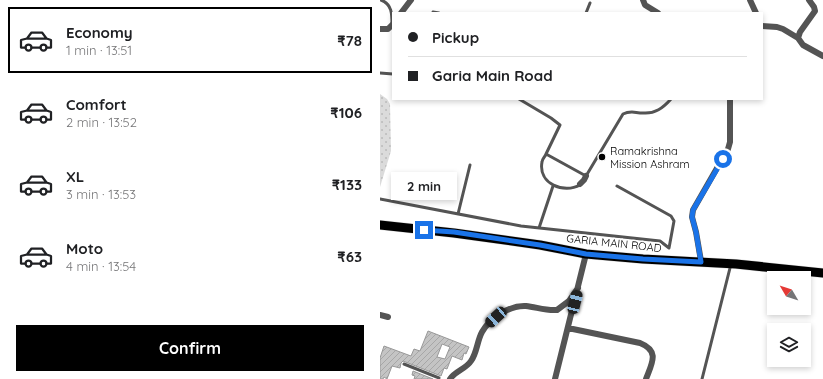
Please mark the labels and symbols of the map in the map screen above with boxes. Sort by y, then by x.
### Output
place label: Ramakrishna Mission Ashram [610,144,689,171]
route start [714,150,732,168]
marker: Ramakrishna Mission Ashram [597,152,607,162]
callout: 2 min [391,172,457,200]
route end [415,221,433,239]
street label: GARIA MAIN ROAD [566,231,662,255]
north arrow [767,271,811,315]
car [566,289,584,315]
car [483,305,509,329]

